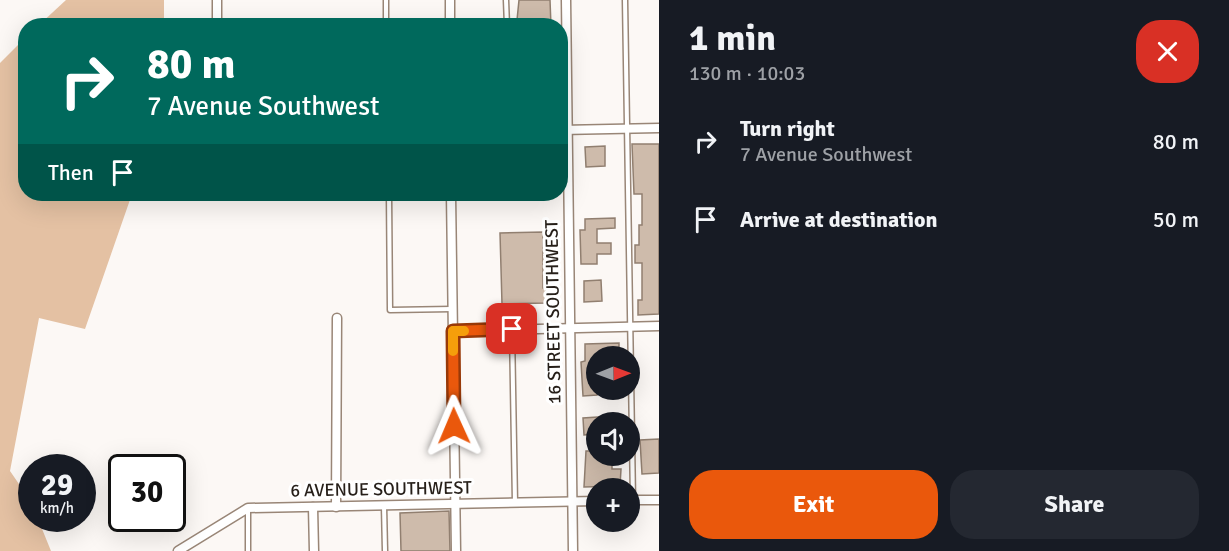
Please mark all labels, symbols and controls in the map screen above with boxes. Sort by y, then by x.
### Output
text: 1 min [689,16,776,61]
button: close [1136,20,1199,83]
text: 80 m [147,39,236,90]
icon: right [48,42,126,120]
text: 130 m · 10:03 [689,61,805,86]
text: 7 Avenue Southwest [147,90,379,123]
text: Turn right [740,115,835,142]
icon: right [689,125,722,158]
text: 80 m [1153,128,1199,155]
text: 7 Avenue Southwest [740,142,912,167]
icon: arrive [106,156,139,189]
text: Then [48,159,94,186]
icon: arrive [689,203,722,236]
text: Arrive at destination [740,206,937,233]
text: 50 m [1153,206,1199,233]
street label: 16 STREET SOUTHWEST [540,219,566,404]
pin [486,303,537,354]
icon: arrive [495,312,528,345]
north arrow [586,346,640,400]
map controls [586,346,640,532]
position arrow [422,394,486,458]
button: sound [586,412,640,466]
speed limit sign: 30 [108,454,186,532]
text: 29 [41,467,73,504]
button: Exit [689,470,938,539]
button: Share [950,470,1199,539]
street label: 6 AVENUE SOUTHWEST [290,476,472,502]
button: + [586,478,640,532]
text: km/h [40,499,74,517]

